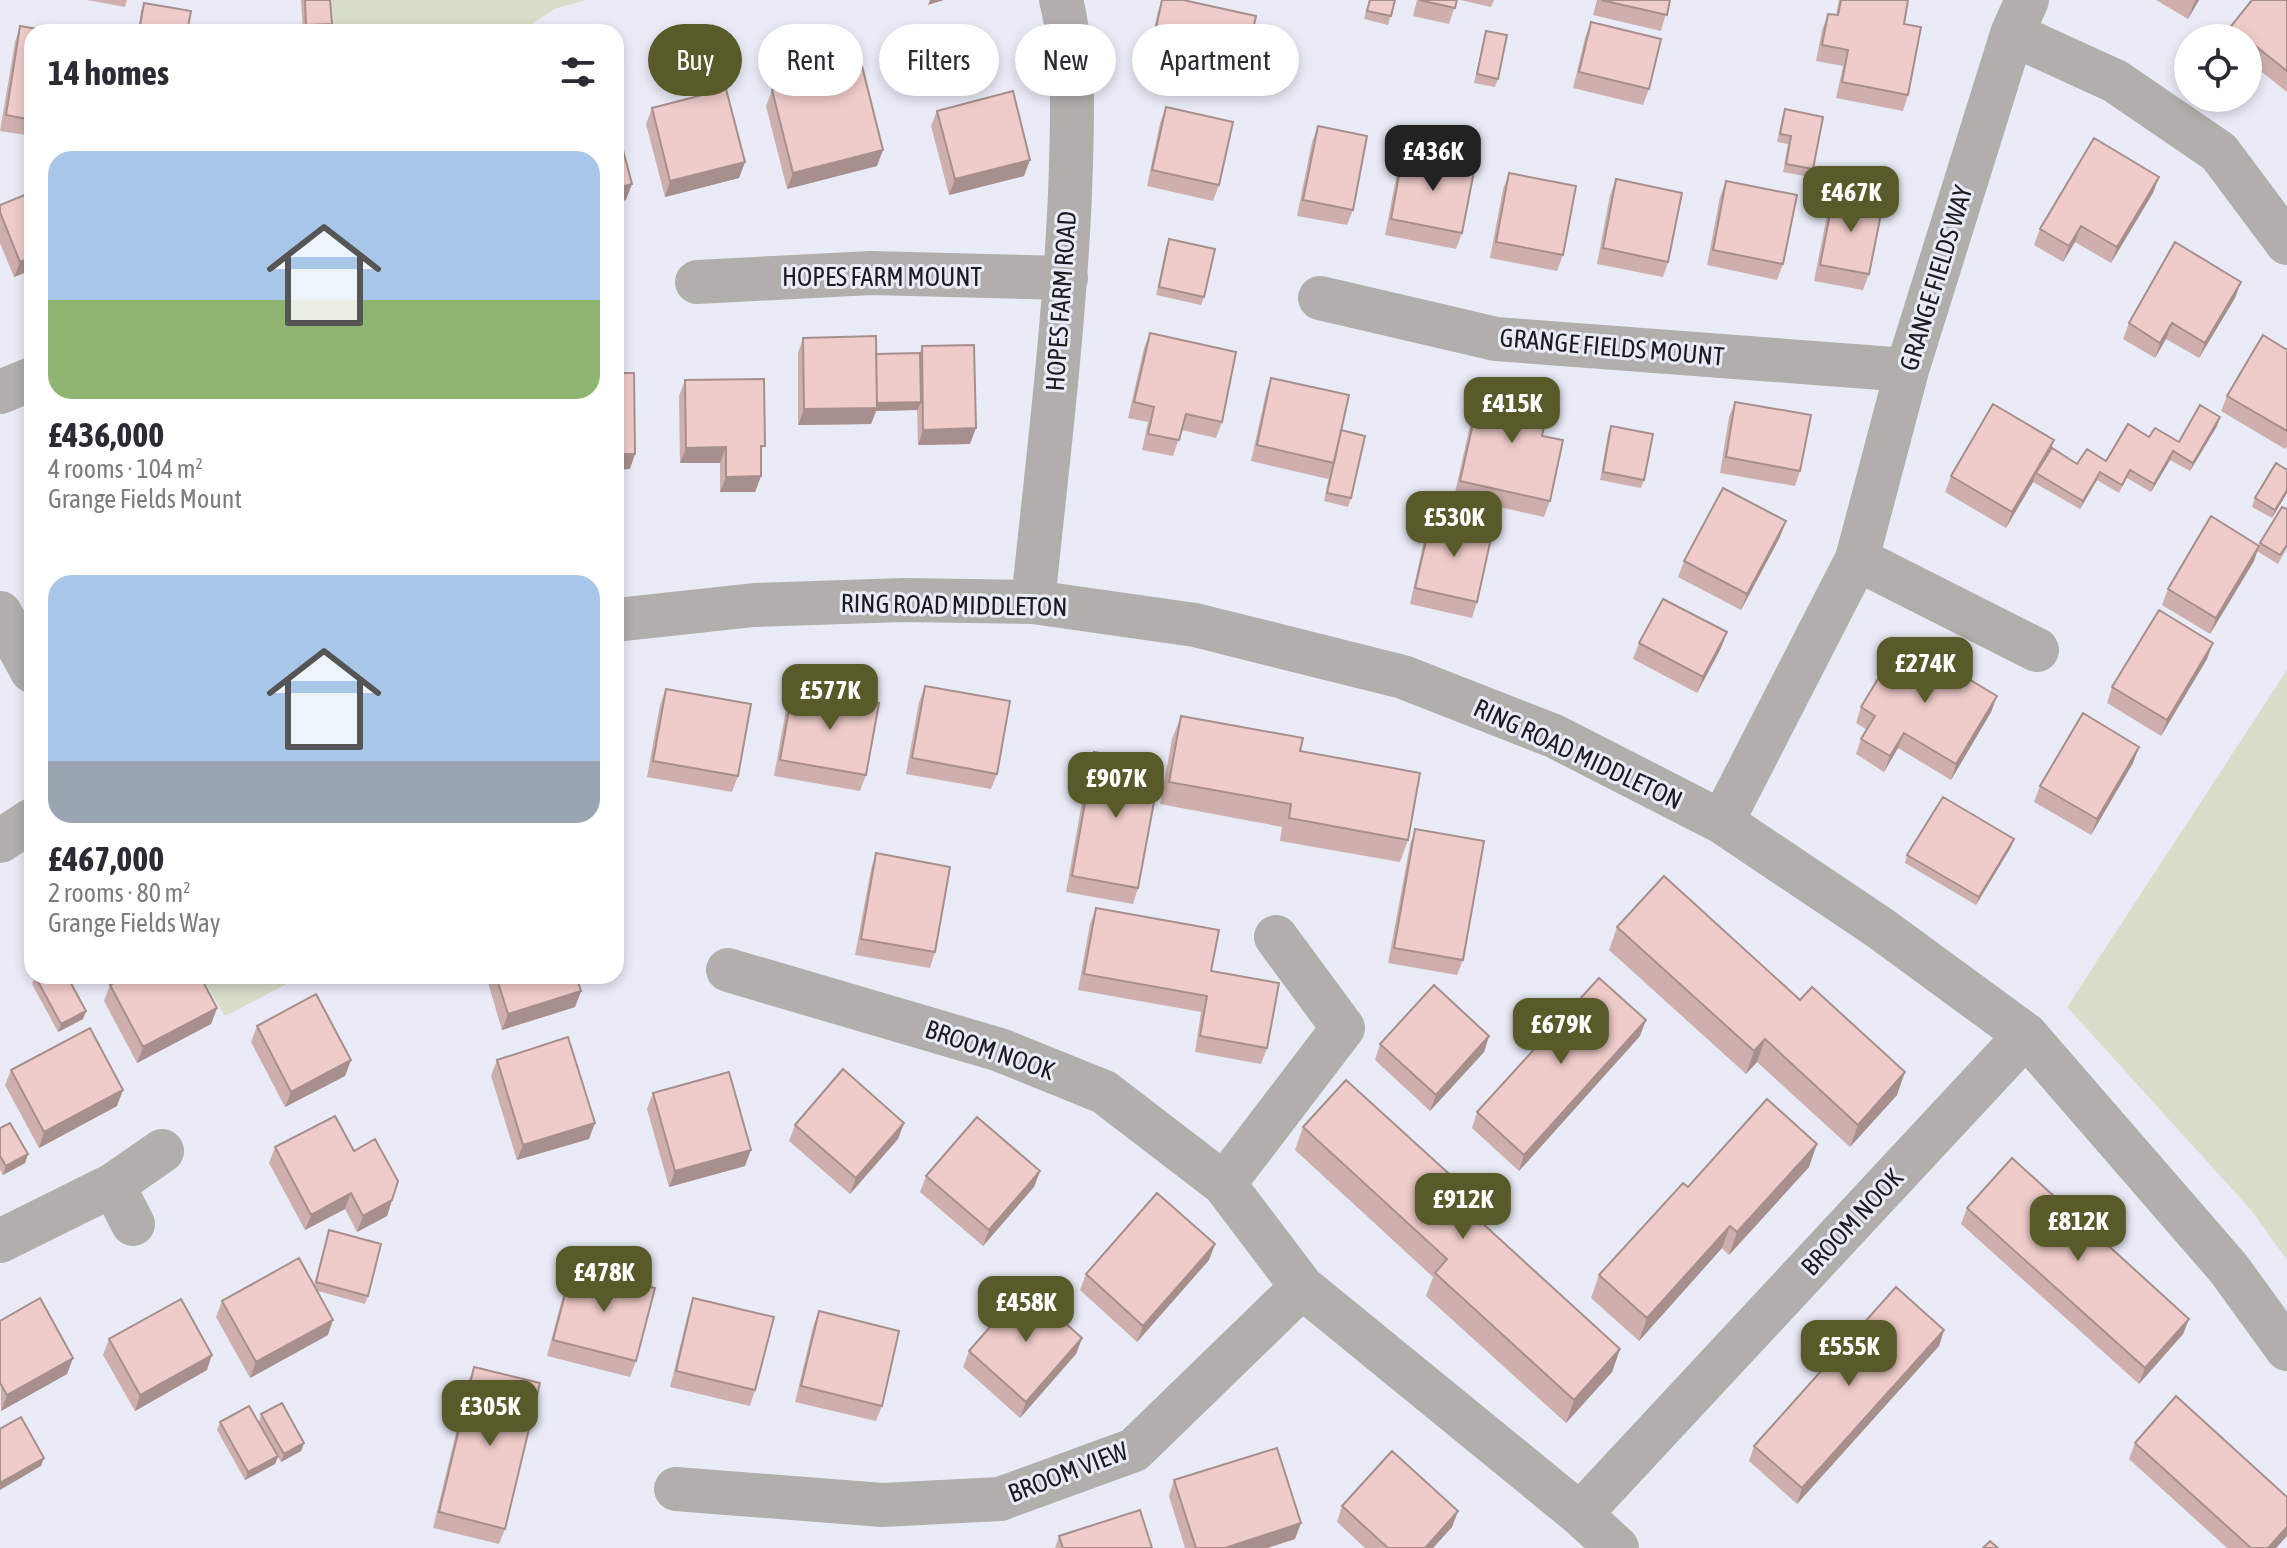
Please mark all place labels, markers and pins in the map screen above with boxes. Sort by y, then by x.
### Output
pin: £436K [1377,125,1489,193]
pin: £467K [1795,166,1907,234]
pin: £415K [1456,377,1568,445]
pin: £530K [1398,491,1510,559]
pin: £274K [1869,637,1981,705]
pin: £577K [774,664,886,732]
pin: £907K [1060,752,1172,820]
pin: £679K [1505,998,1617,1066]
pin: £912K [1407,1173,1519,1241]
pin: £812K [2022,1195,2134,1263]
pin: £478K [548,1246,660,1314]
pin: £458K [970,1276,1082,1344]
pin: £555K [1793,1320,1905,1388]
pin: £305K [434,1380,546,1448]

